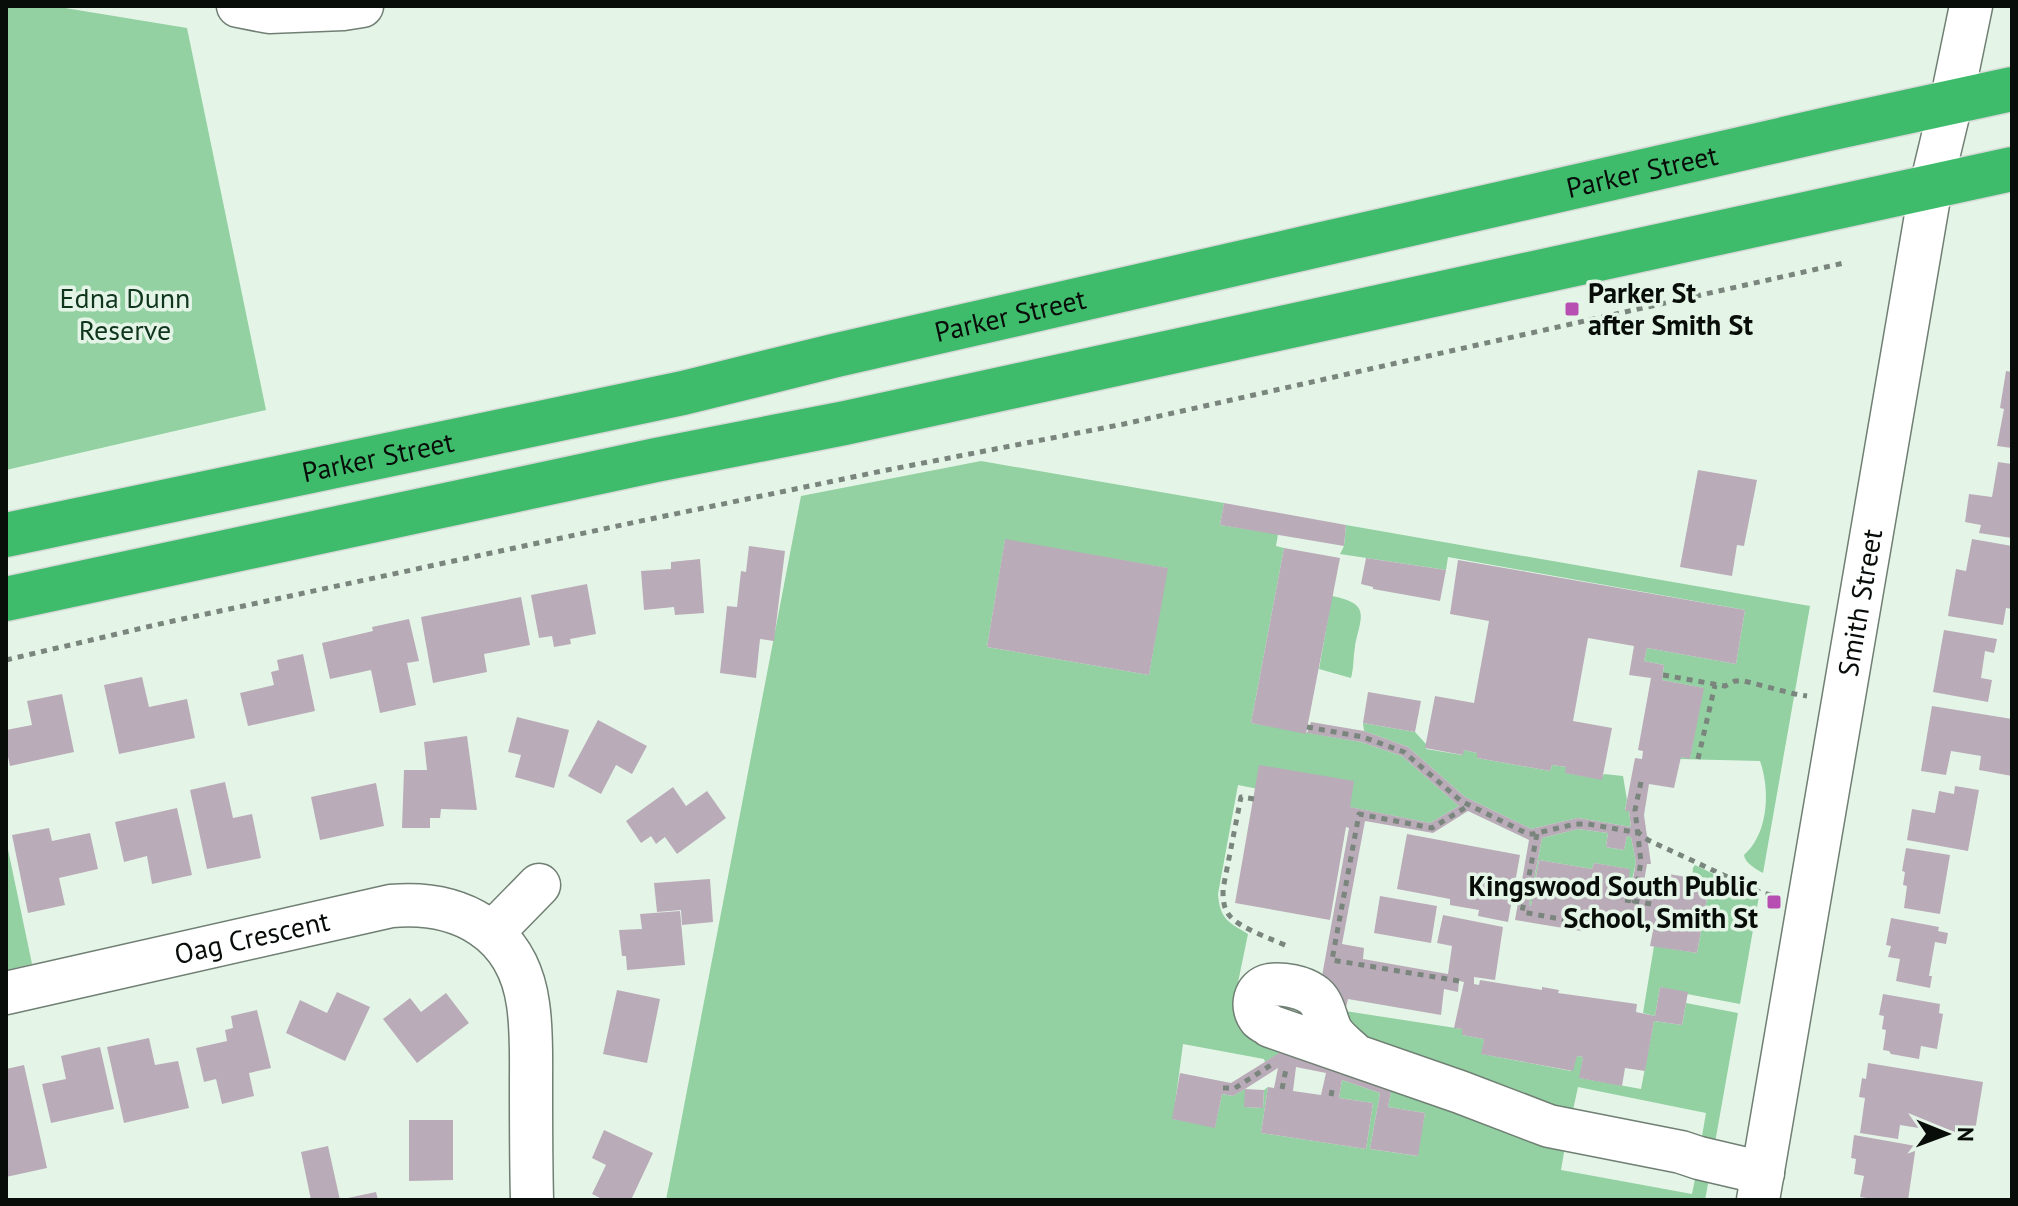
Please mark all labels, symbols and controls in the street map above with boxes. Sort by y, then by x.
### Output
street label: Parker Street [1563,136,1722,206]
place label: Parker St after Smith St [1588,274,1753,343]
park label: Edna Dunn Reserve [60,279,190,348]
street label: Parker Street [931,280,1090,350]
marker: Parker St after Smith St [1563,300,1581,318]
street label: Parker Street [299,422,457,490]
street label: Smith Street [1829,525,1890,679]
place label: Kingswood South Public School, Smith St [1469,867,1758,936]
marker: Kingswood South Public School, Smith St [1765,893,1783,911]
street label: Oag Crescent [171,901,333,972]
north arrow [1906,1094,1986,1174]
text: N [1952,1127,1980,1142]

